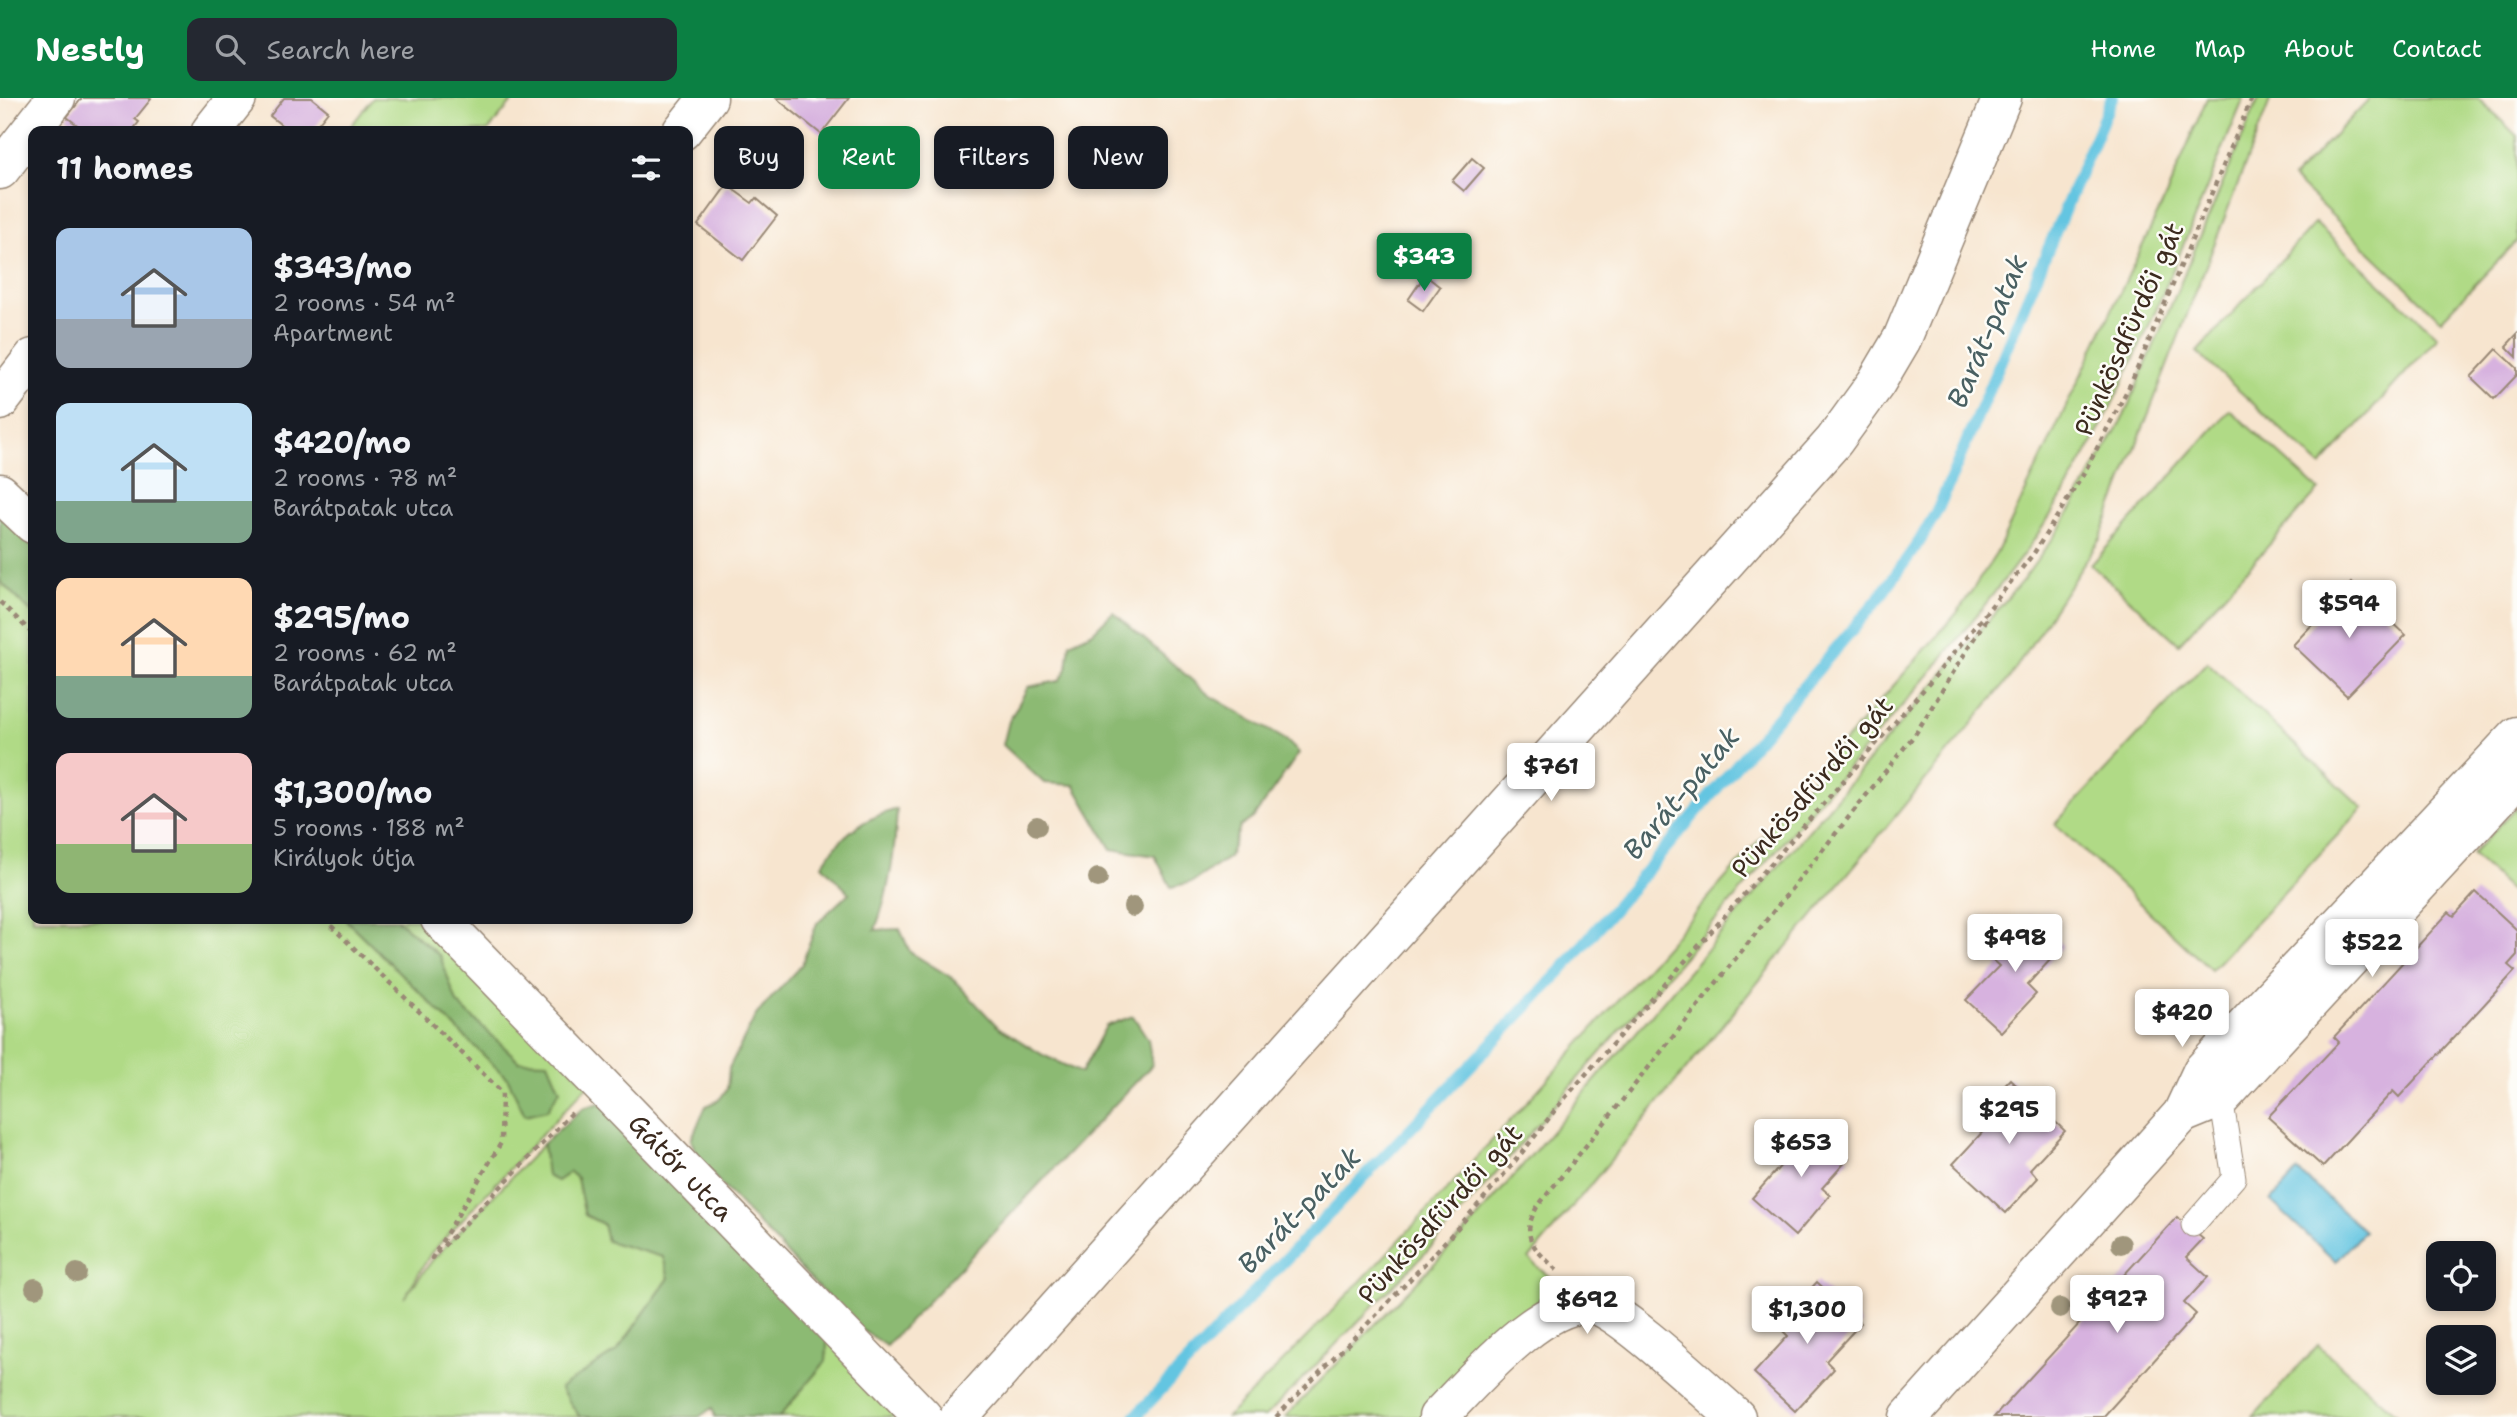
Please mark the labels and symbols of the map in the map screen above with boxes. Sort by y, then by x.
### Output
street label: Pünkösdfürdői gát [2066,216,2191,441]
pin: $343 [1383,234,1465,293]
water label: Barát-patak [1938,248,2036,414]
pin: $594 [2308,580,2390,640]
street label: Pünkösdfürdői gát [1723,688,1900,885]
water label: Barát-patak [1614,718,1748,868]
pin: $761 [1510,744,1592,803]
pin: $498 [1974,914,2056,974]
pin: $522 [2331,920,2413,979]
pin: $420 [2141,990,2223,1049]
pin: $295 [1968,1086,2050,1146]
street label: Gátőr utca [621,1106,742,1228]
street label: Pünkösdfürdői gát [1350,1116,1530,1311]
pin: $653 [1760,1119,1842,1179]
water label: Barát-patak [1229,1138,1369,1282]
pin: $692 [1546,1276,1628,1336]
pin: $927 [2076,1276,2158,1335]
pin: $1,300 [1750,1286,1864,1346]

